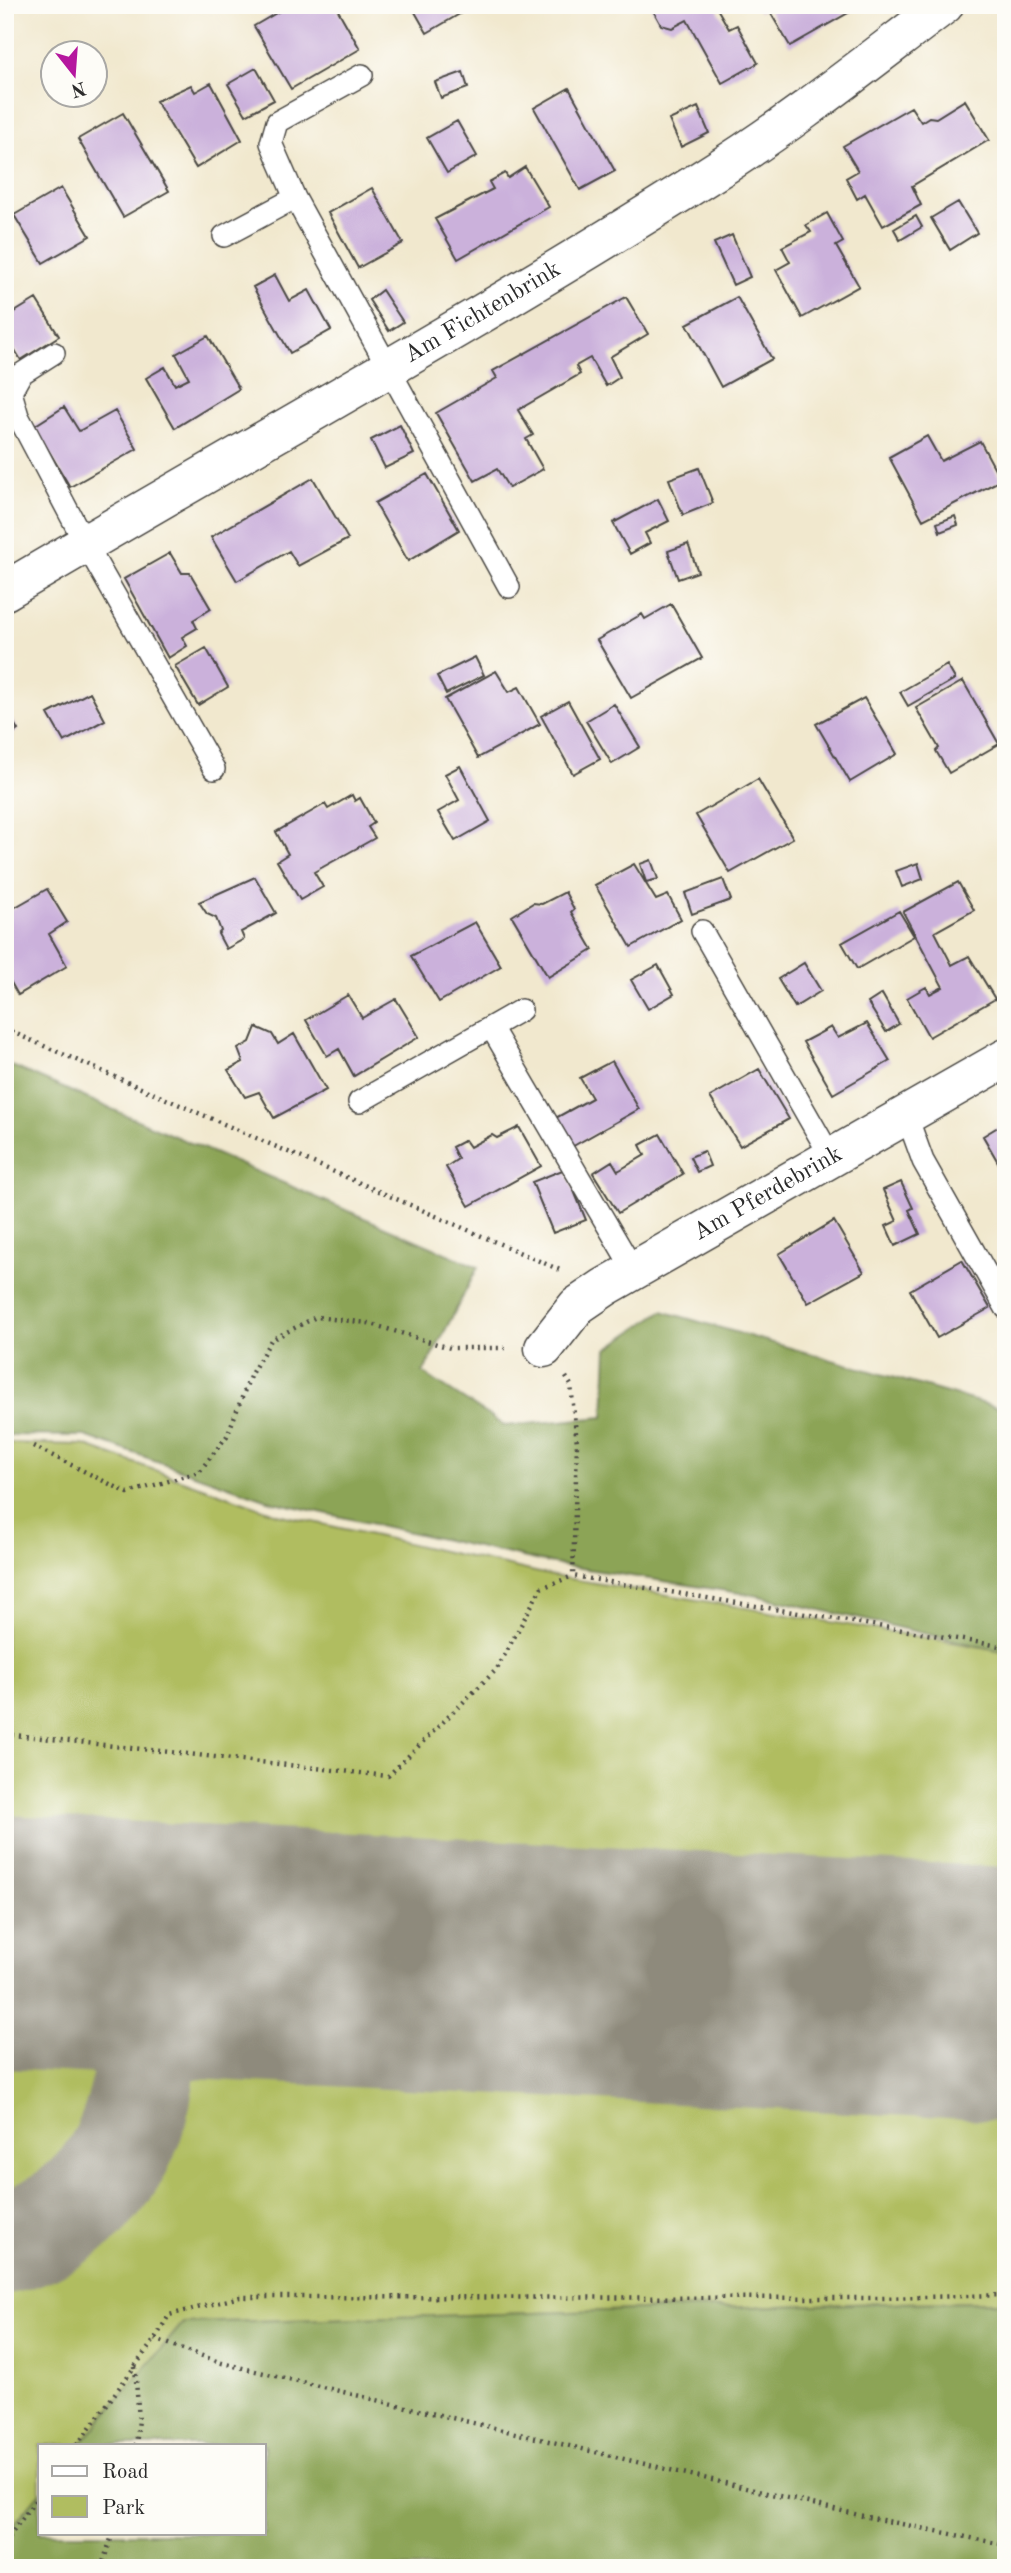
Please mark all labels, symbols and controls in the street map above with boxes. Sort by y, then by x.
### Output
north arrow [38,38,108,108]
text: N [68,77,88,99]
street label: Am Fichtenbrink [401,257,565,368]
street label: Am Pferdebrink [690,1142,846,1246]
legend [38,2444,266,2534]
text: Road [102,2462,149,2483]
text: Park [102,2498,145,2519]

